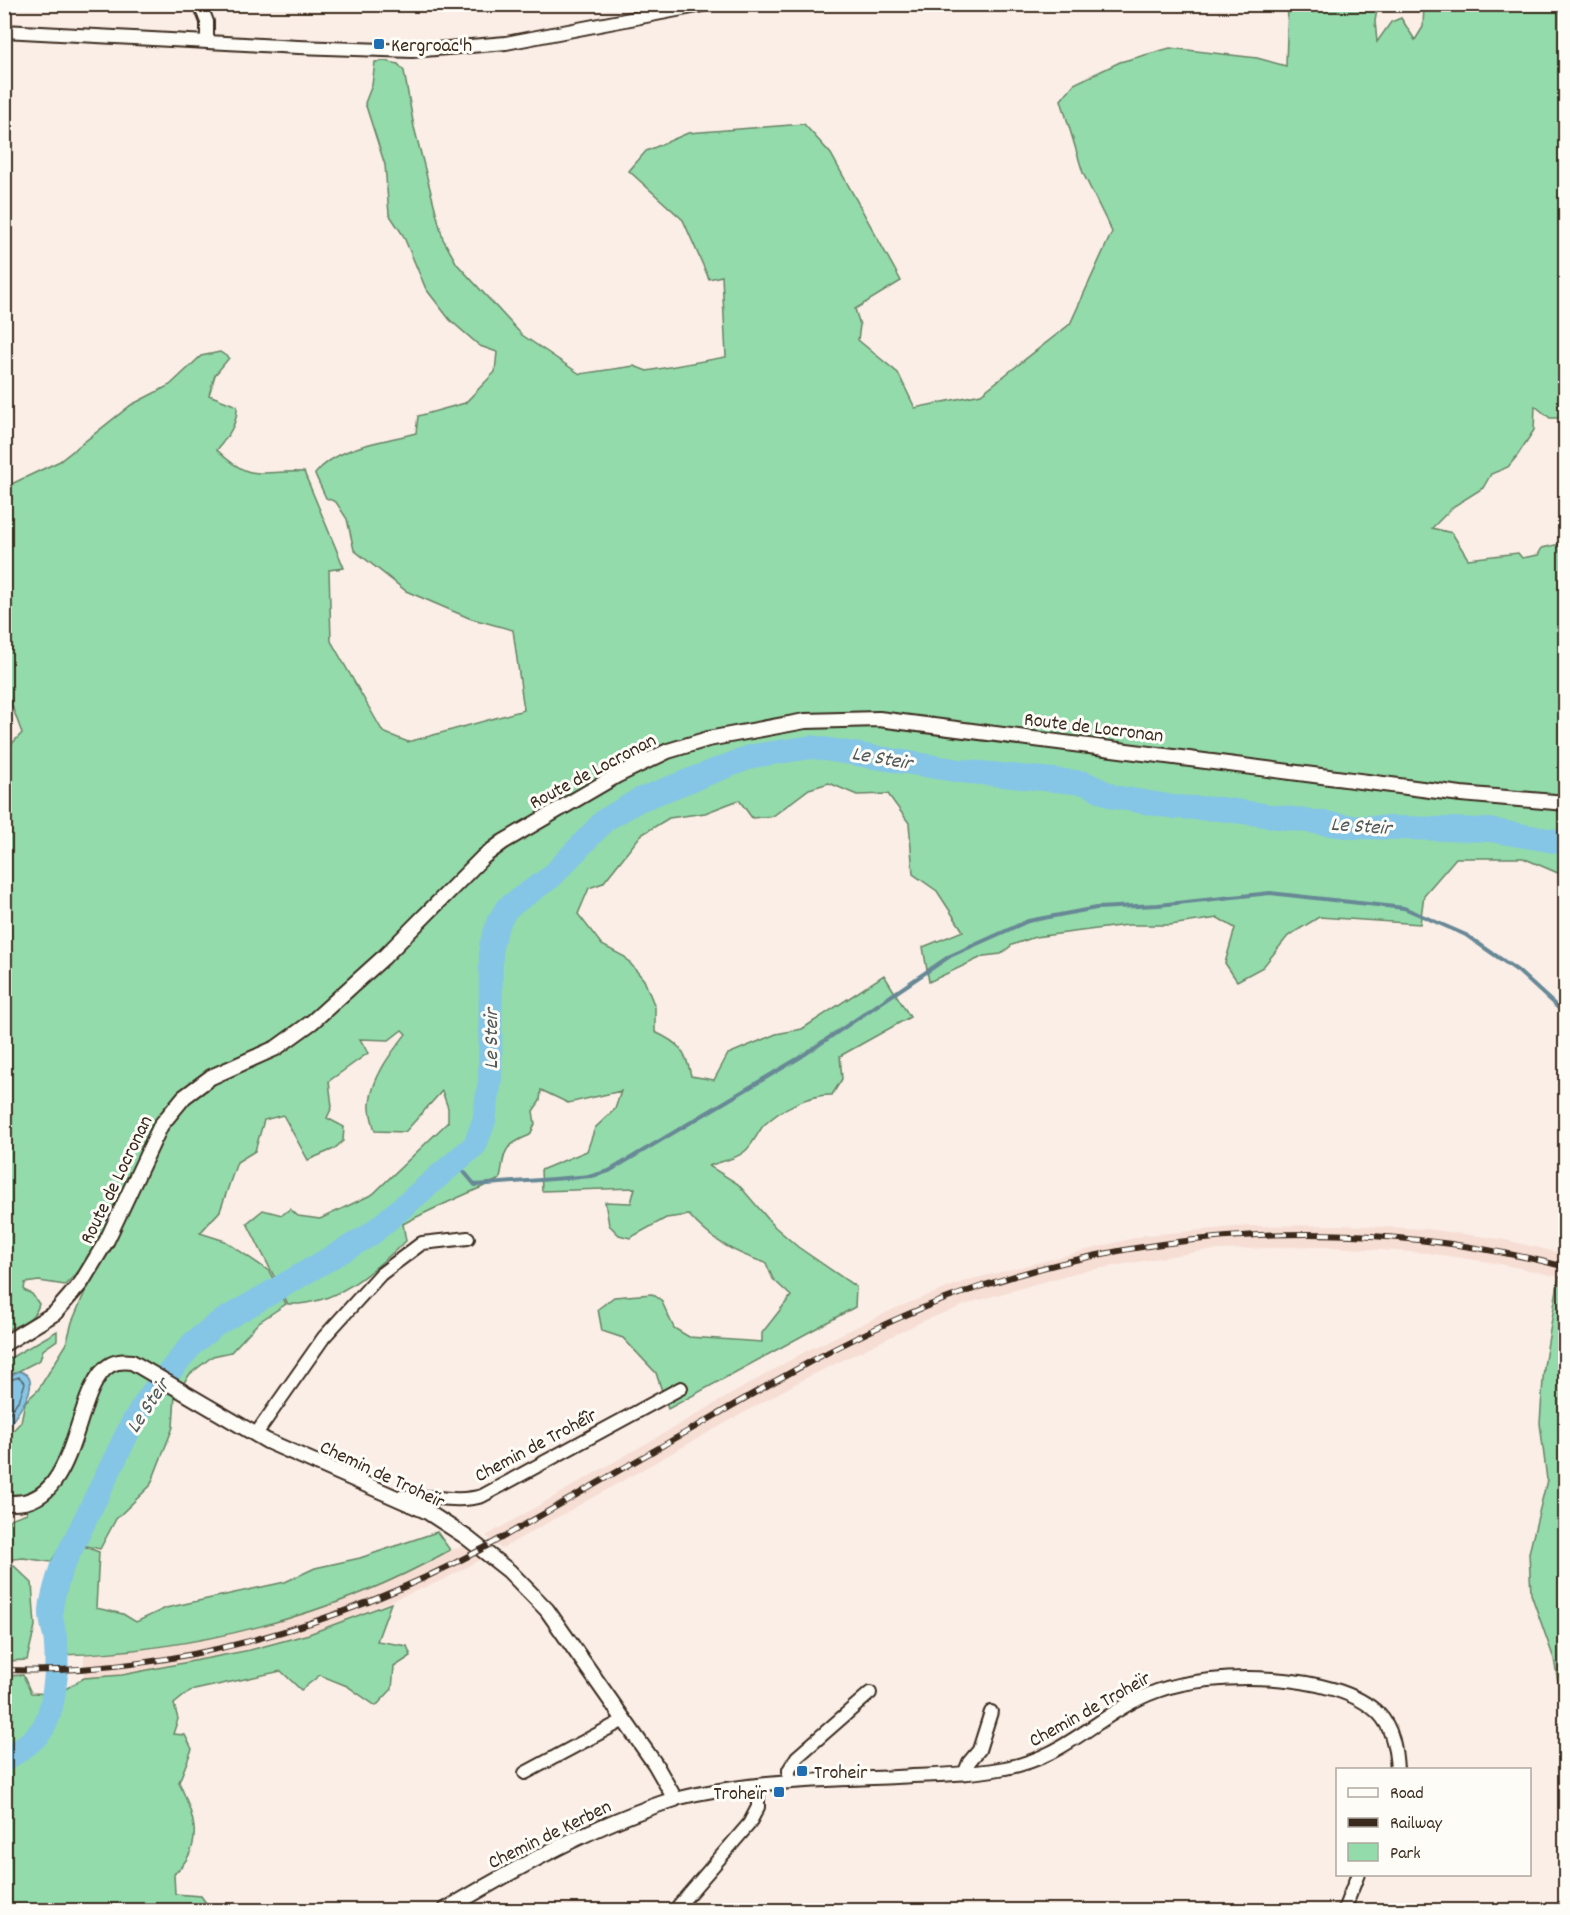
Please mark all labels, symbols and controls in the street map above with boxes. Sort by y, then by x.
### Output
place label: Kergroac'h [391,33,472,61]
marker: Kergroac'h [372,37,386,51]
street label: Route de Locronan [1022,707,1165,751]
street label: Route de Locronan [525,727,662,818]
water label: Le Steir [849,740,916,780]
water label: Le Steir [1330,811,1394,845]
water label: Le Steir [478,1007,508,1069]
street label: Route de Locronan [74,1111,161,1249]
water label: Le Steir [120,1371,180,1440]
street label: Chemin de Trohéîr [470,1402,603,1491]
street label: Chemin de Troheïr [315,1434,449,1517]
street label: Chemin de Troheïr [1025,1665,1157,1756]
place label: Troheir [814,1760,868,1788]
marker: Troheir [795,1764,809,1778]
legend [1336,1768,1531,1876]
place label: Troheïr [714,1781,768,1809]
text: Road [1390,1782,1424,1807]
marker: Troheïr [772,1785,786,1799]
street label: Chemin de Kerben [484,1794,617,1878]
text: Railway [1390,1812,1443,1837]
text: Park [1390,1842,1421,1867]

